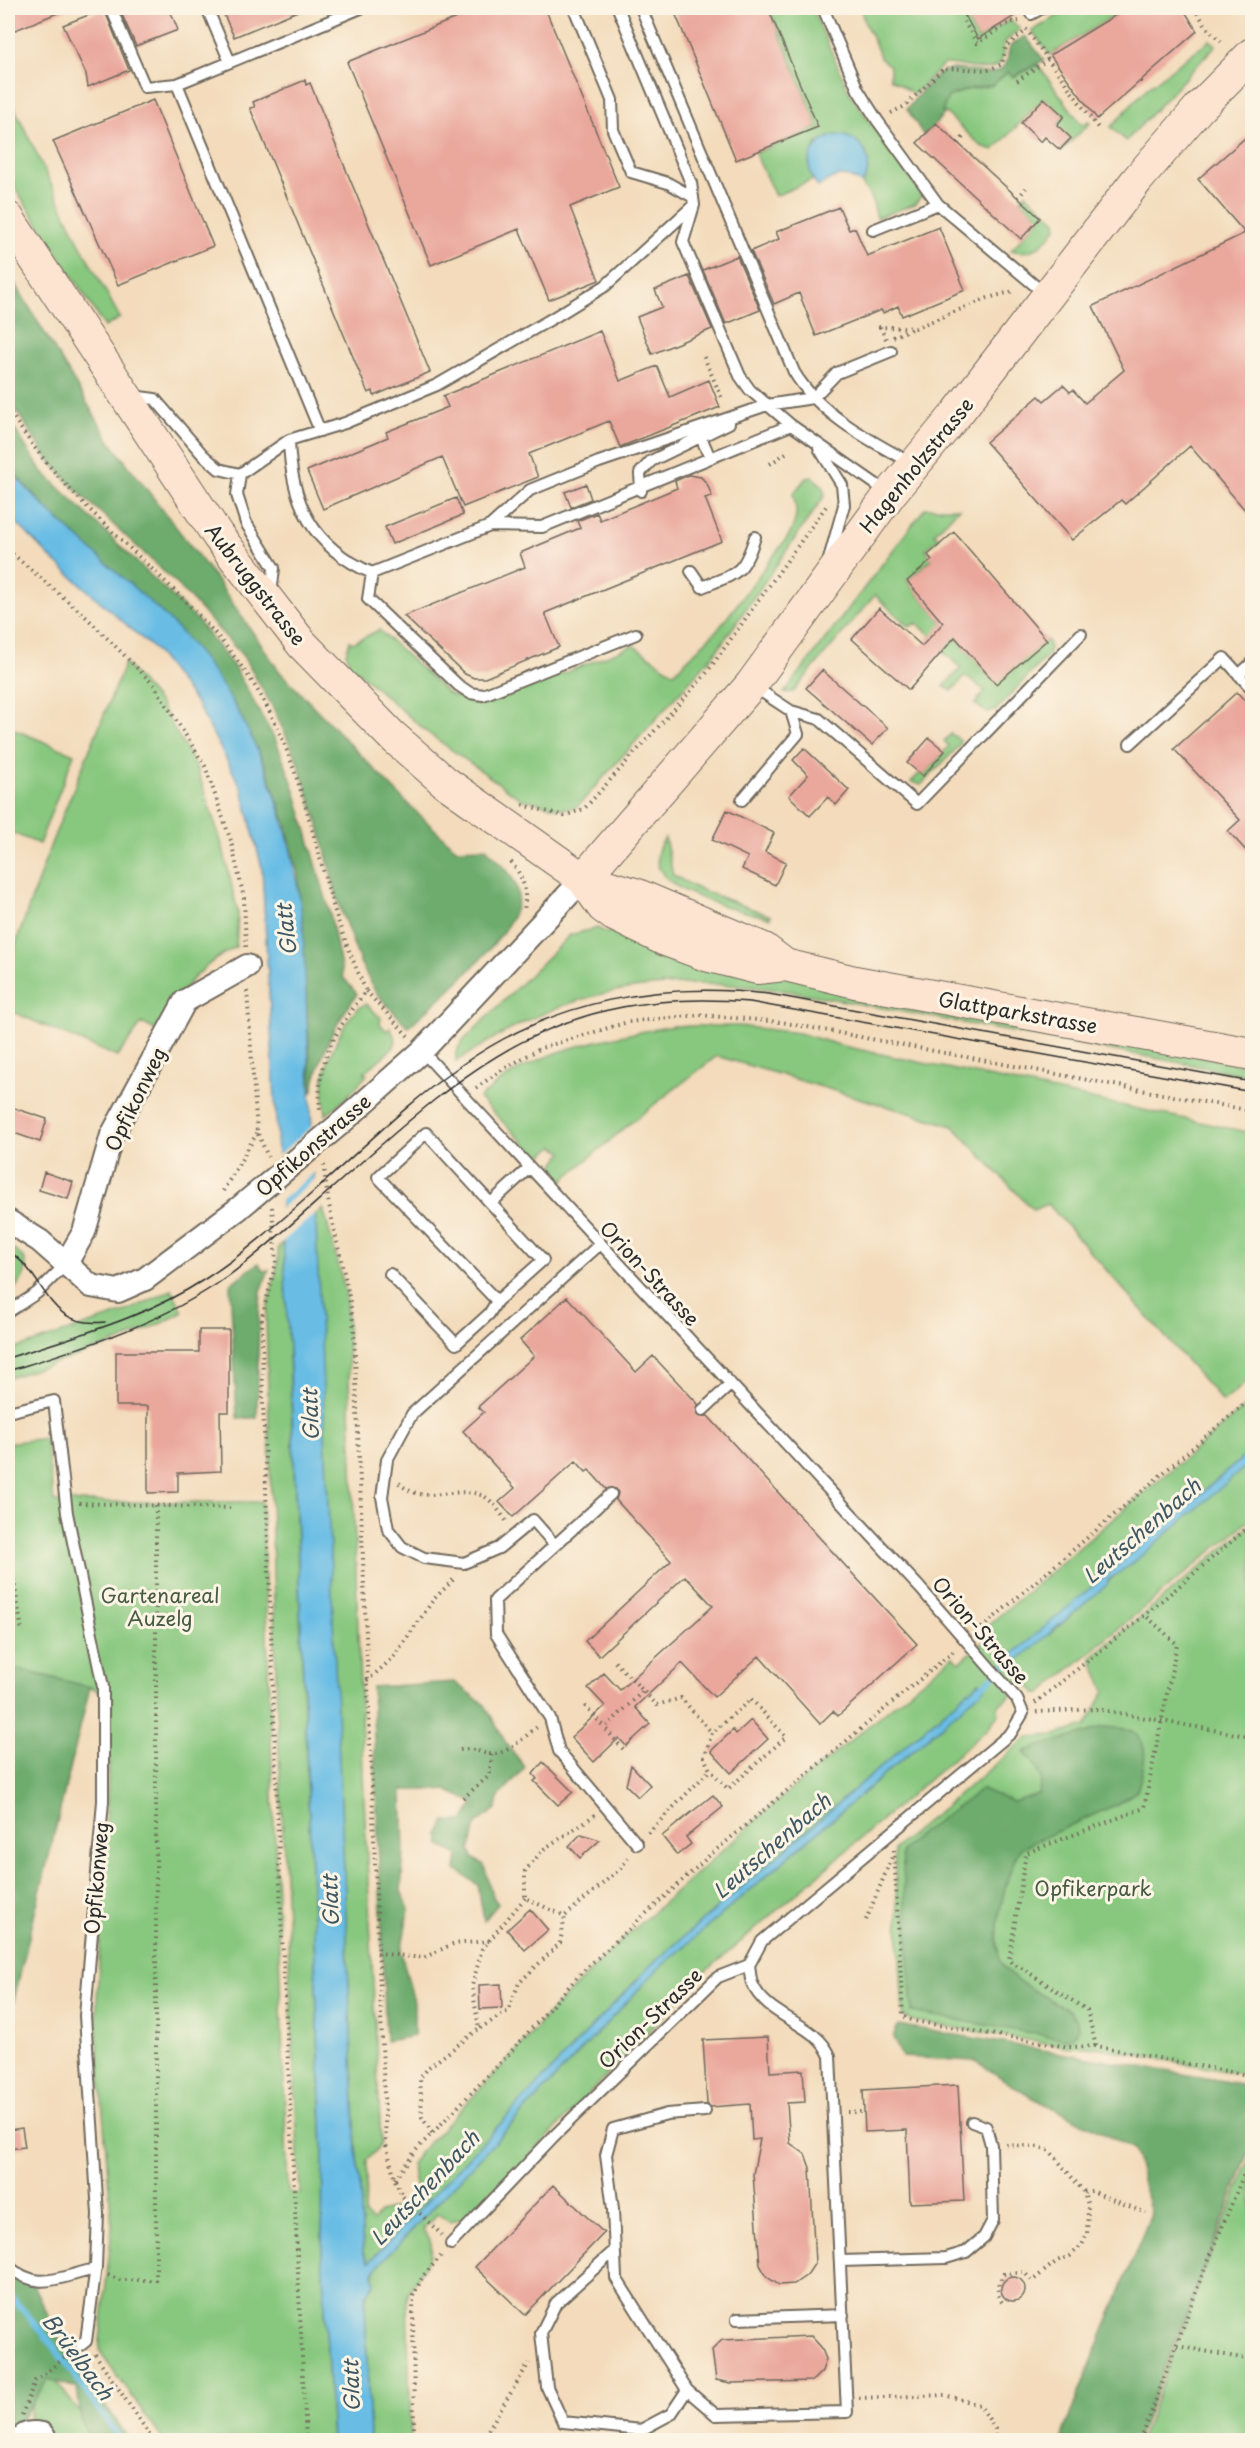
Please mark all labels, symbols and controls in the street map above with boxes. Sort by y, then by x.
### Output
street label: Hagenholzstrasse [852,391,980,539]
street label: Aubruggstrasse [198,516,314,652]
water label: Glatt [266,900,304,957]
street label: Glattparkstrasse [936,983,1100,1041]
street label: Opfikonweg [97,1042,173,1156]
street label: Opfikonstrasse [249,1086,377,1204]
street label: Orion-Strasse [593,1214,707,1332]
water label: Glatt [292,1386,326,1441]
water label: Leutschenbach [1075,1469,1208,1590]
street label: Orion-Strasse [925,1569,1037,1691]
park label: Gartenareal Auzelg [101,1580,219,1633]
water label: Leutschenbach [705,1784,838,1905]
street label: Opfikonweg [76,1820,116,1936]
water label: Glatt [312,1872,346,1927]
park label: Opfikerpark [1034,1873,1152,1903]
street label: Orion-Strasse [591,1960,709,2076]
water label: Leutschenbach [362,2122,486,2252]
water label: Brüelbach [36,2306,123,2407]
water label: Glatt [333,2357,367,2412]

